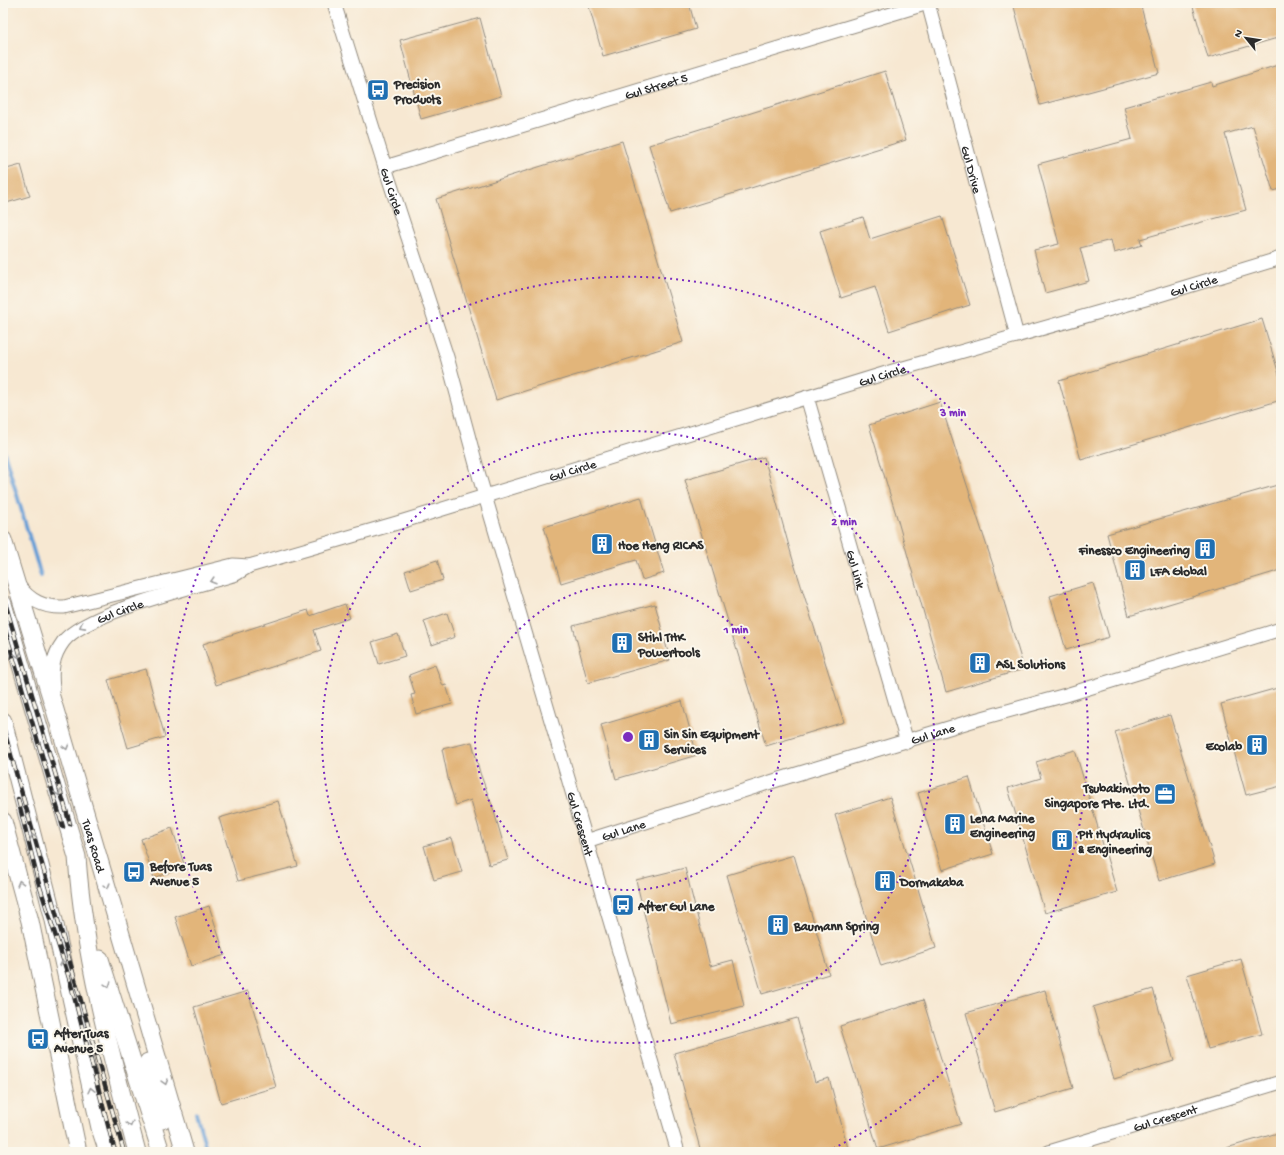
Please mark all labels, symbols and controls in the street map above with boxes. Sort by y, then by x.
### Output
north arrow [1226,18,1266,58]
text: N [1232,28,1246,40]
street label: Gul Street 5 [623,71,690,104]
bus stop icon: Precision Products [365,77,391,103]
place label: Precision Products [393,78,442,108]
street label: Gul Drive [956,144,984,196]
street label: Gul Circle [376,166,405,218]
street label: Gul Circle [1169,273,1220,301]
street label: Gul Circle [857,363,908,391]
text: 3 min [939,407,966,421]
street label: Gul Circle [547,457,599,486]
text: 2 min [831,516,857,530]
building icon: Hoe Heng RICAS [589,531,615,557]
building icon: Finessco Engineering [1192,536,1218,562]
place label: Hoe Heng RICAS [618,539,704,554]
place label: Finessco Engineering [1078,544,1191,559]
street label: Gul Link [842,548,868,592]
building icon: LFA Global [1122,557,1148,583]
place label: LFA Global [1150,565,1207,580]
one-way arrow [210,576,217,585]
street label: Gul Circle [95,597,146,628]
one-way arrow [79,621,86,629]
text: 1 min [723,624,749,638]
building icon: Stihl THK Powertools [609,630,635,656]
place label: Stihl THK Powertools [637,631,701,661]
building icon: ASL Solutions [967,650,993,676]
one-way arrow [13,651,22,658]
place label: ASL Solutions [995,658,1066,673]
street label: Gul Lane [909,721,957,749]
building icon: Sin Sin Equipment Services [636,727,662,753]
place label: Sin Sin Equipment Services [664,728,761,758]
centre of rings [621,730,635,744]
building icon: Ecolab [1244,732,1270,758]
place label: Ecolab [1206,740,1242,755]
one-way arrow [61,744,70,751]
office icon: Tsubakimoto Singapore Pte. Ltd. [1152,781,1178,807]
place label: Tsubakimoto Singapore Pte. Ltd. [1045,782,1150,813]
one-way arrow [53,790,62,797]
street label: Gul Crescent [562,790,596,860]
building icon: Lena Marine Engineering [942,811,968,837]
place label: Lena Marine Engineering [970,812,1036,842]
street label: Tuas Road [77,817,108,876]
street label: Gul Lane [600,817,648,846]
building icon: PH Hydraulics & Engineering [1049,827,1075,853]
place label: PH Hydraulics & Engineering [1077,828,1153,858]
one-way arrow [29,834,37,840]
bus stop icon: Before Tuas Avenue 5 [121,859,147,885]
place label: Before Tuas Avenue 5 [149,859,213,890]
building icon: Dormakaba [872,868,898,894]
place label: Dormakaba [899,876,964,891]
one-way arrow [16,880,25,887]
one-way arrow [102,882,111,889]
bus stop icon: After Gul Lane [610,892,636,918]
place label: After Gul Lane [637,899,716,915]
building icon: Baumann Spring [765,912,791,938]
place label: Baumann Spring [793,920,880,936]
one-way arrow [60,960,68,966]
one-way arrow [103,981,112,988]
bus stop icon: After Tuas Avenue 5 [25,1026,51,1052]
place label: After Tuas Avenue 5 [53,1026,110,1057]
one-way arrow [160,1078,169,1085]
one-way arrow [88,1087,96,1093]
street label: Gul Crescent [1132,1102,1201,1136]
one-way arrow [125,1121,133,1127]

